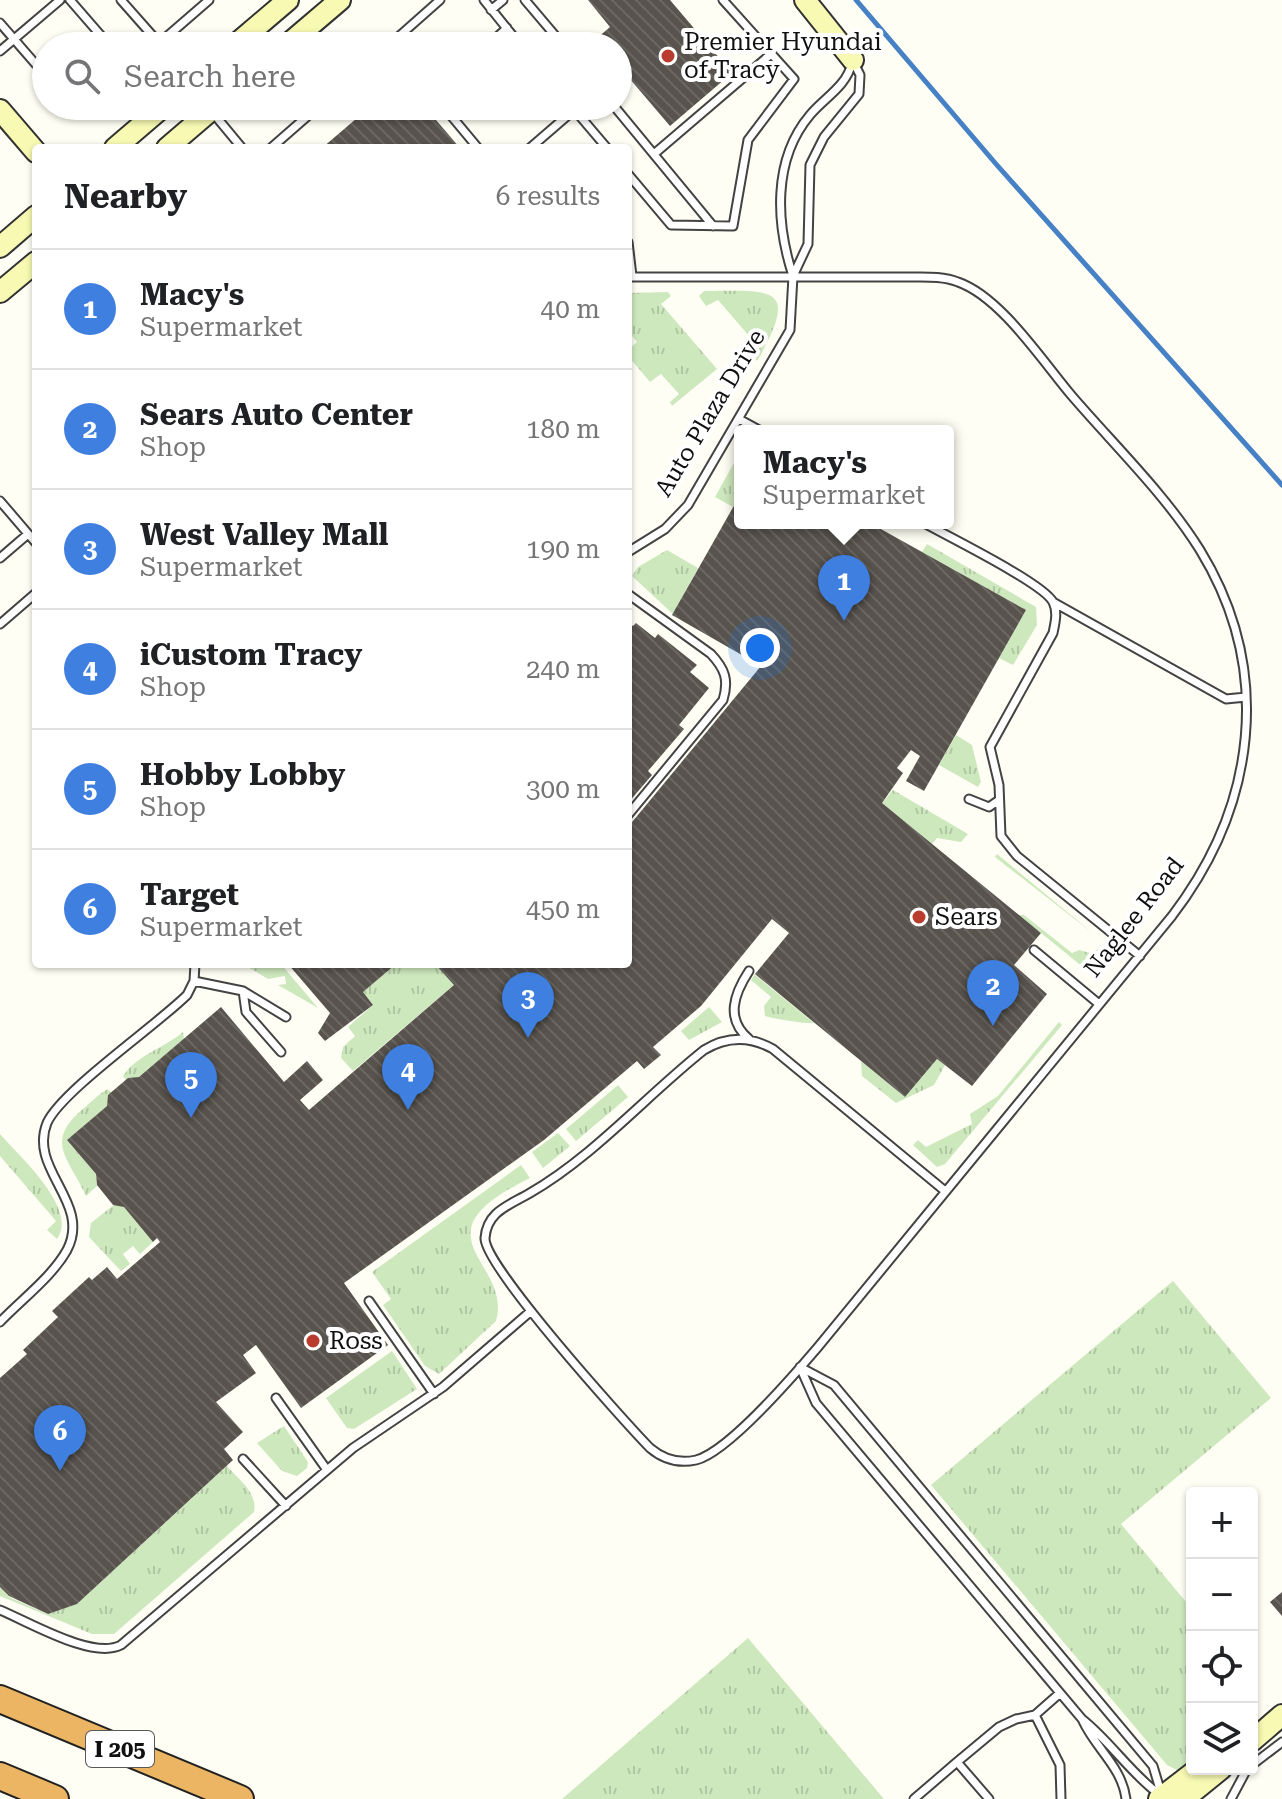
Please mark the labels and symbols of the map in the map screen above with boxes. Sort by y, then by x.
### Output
place label: Premier Hyundai of Tracy [684,28,882,84]
marker: Premier Hyundai of Tracy [659,47,677,65]
street label: Auto Plaza Drive [649,324,771,502]
pin: 1 [818,555,870,621]
your location [740,628,780,668]
street label: Naglee Road [1079,851,1189,983]
place label: Sears [935,903,998,931]
marker: Sears [910,908,928,926]
pin: 2 [967,960,1019,1026]
pin: 3 [502,972,554,1038]
pin: 4 [382,1044,434,1110]
pin: 5 [165,1052,217,1118]
place label: Ross [329,1327,383,1355]
marker: Ross [304,1332,322,1350]
pin: 6 [34,1405,86,1471]
road number: I 205 [86,1731,154,1767]

